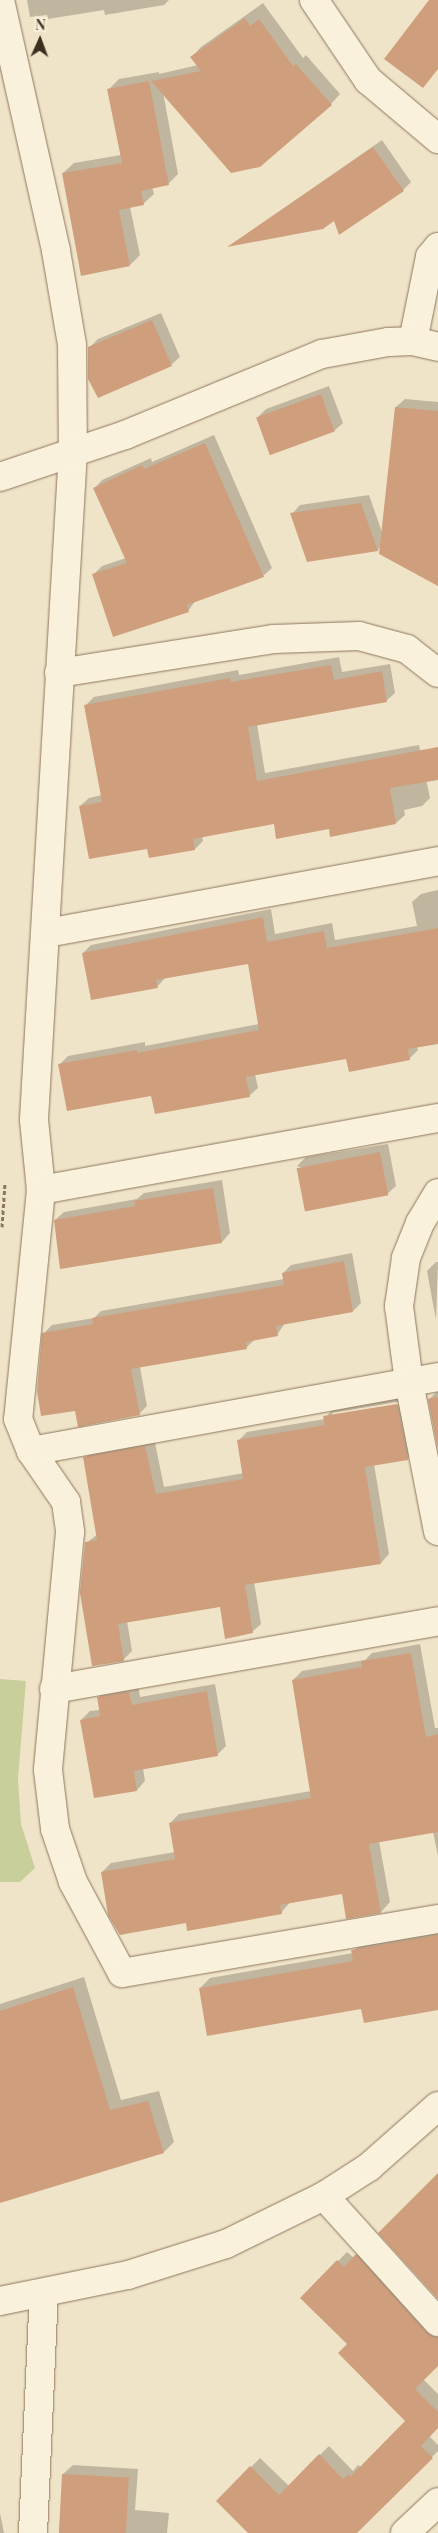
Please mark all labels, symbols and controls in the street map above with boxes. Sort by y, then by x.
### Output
north arrow [15,15,65,65]
text: N [35,15,46,34]

